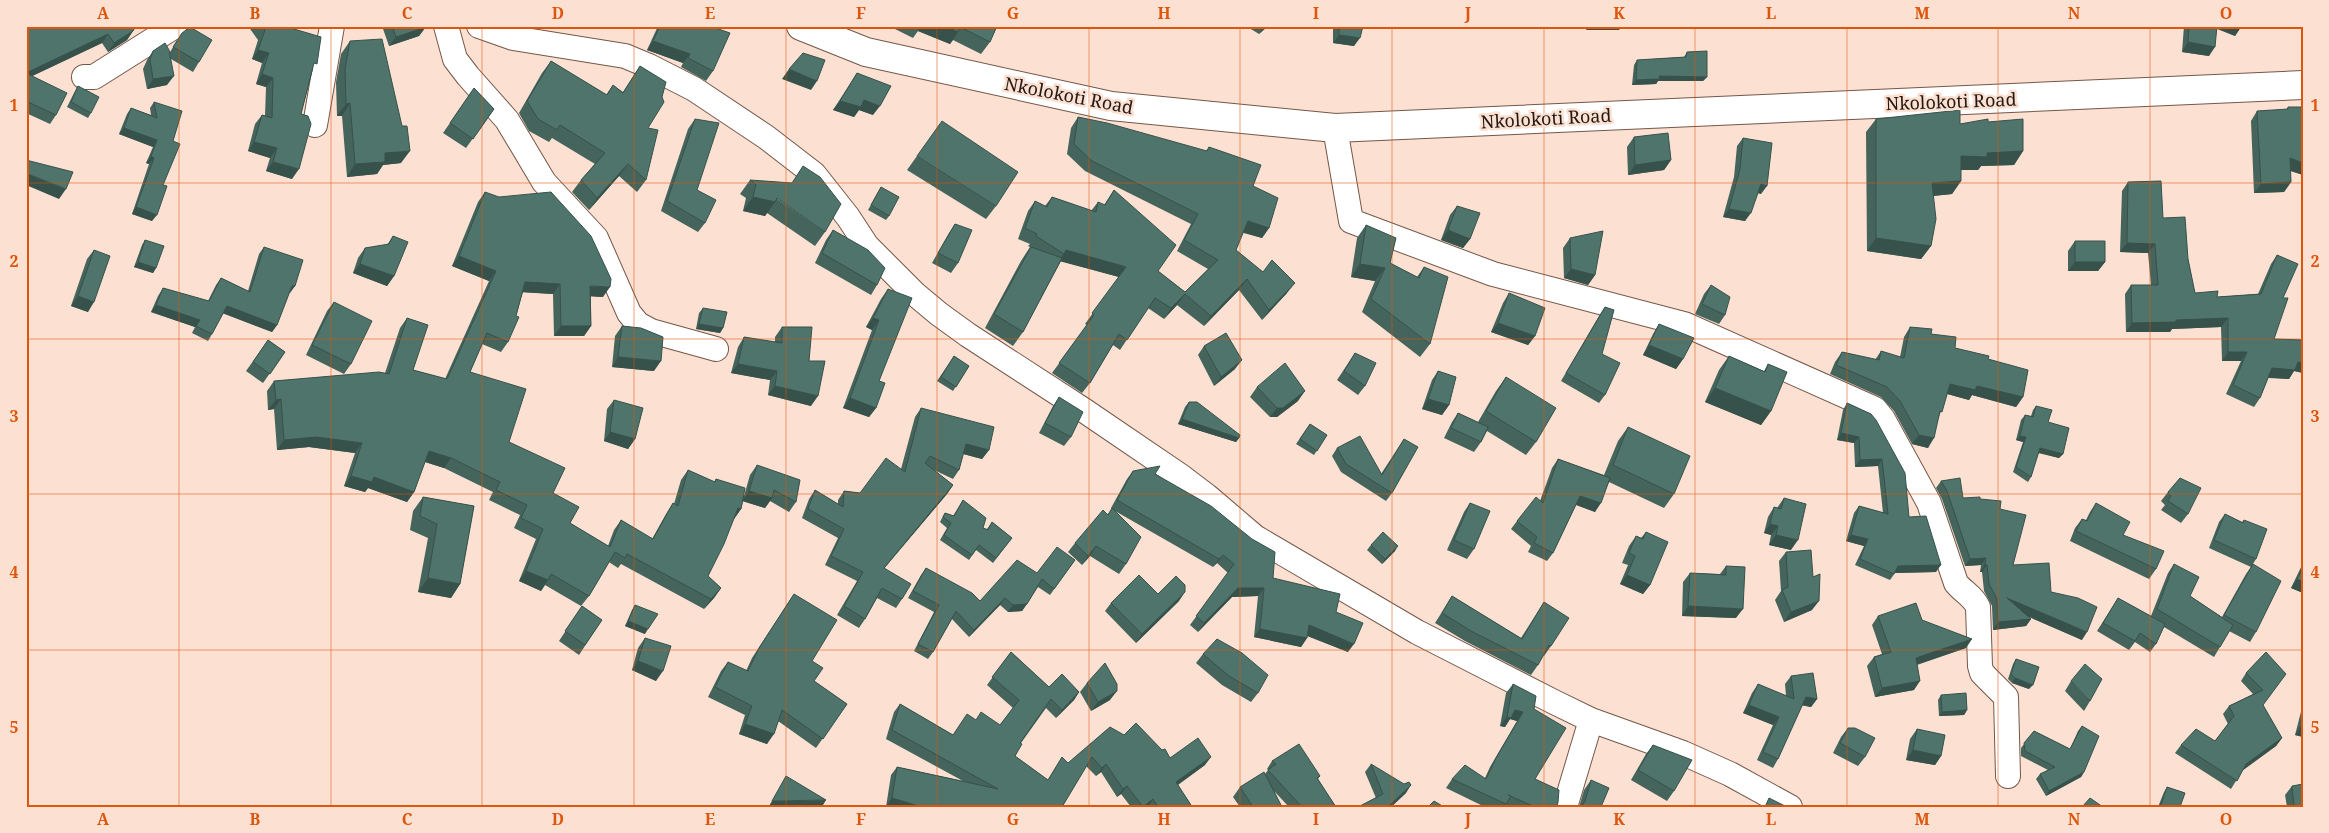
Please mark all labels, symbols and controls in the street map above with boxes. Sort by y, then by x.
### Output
text: A [97,2,110,24]
text: B [250,2,261,24]
text: C [402,2,413,24]
text: D [552,2,564,24]
text: E [705,2,715,24]
text: F [856,2,866,24]
text: G [1007,2,1019,24]
text: H [1157,2,1171,24]
text: I [1313,2,1319,24]
text: J [1464,2,1472,24]
text: K [1613,2,1625,24]
text: L [1766,2,1776,24]
text: M [1914,2,1930,24]
text: N [2068,2,2081,24]
text: O [2220,2,2232,24]
street label: Nkolokoti Road [1002,71,1136,119]
street label: Nkolokoti Road [1885,87,2017,115]
text: 1 [9,94,19,116]
text: 1 [2310,94,2320,116]
street label: Nkolokoti Road [1480,103,1612,133]
text: 2 [9,250,19,272]
text: 2 [2310,250,2320,272]
text: 3 [9,405,19,427]
text: 3 [2310,405,2320,427]
text: 4 [9,561,19,583]
text: 4 [2310,561,2320,583]
text: 5 [9,716,19,738]
text: 5 [2310,716,2320,738]
text: A [97,808,110,830]
text: B [250,808,261,830]
text: C [402,808,413,830]
text: D [552,808,564,830]
text: E [705,808,715,830]
text: F [856,808,866,830]
text: G [1007,808,1019,830]
text: H [1157,808,1171,830]
text: I [1313,808,1319,830]
text: J [1464,808,1472,830]
text: K [1613,808,1625,830]
text: L [1766,808,1776,830]
text: M [1914,808,1930,830]
text: N [2068,808,2081,830]
text: O [2220,808,2232,830]

